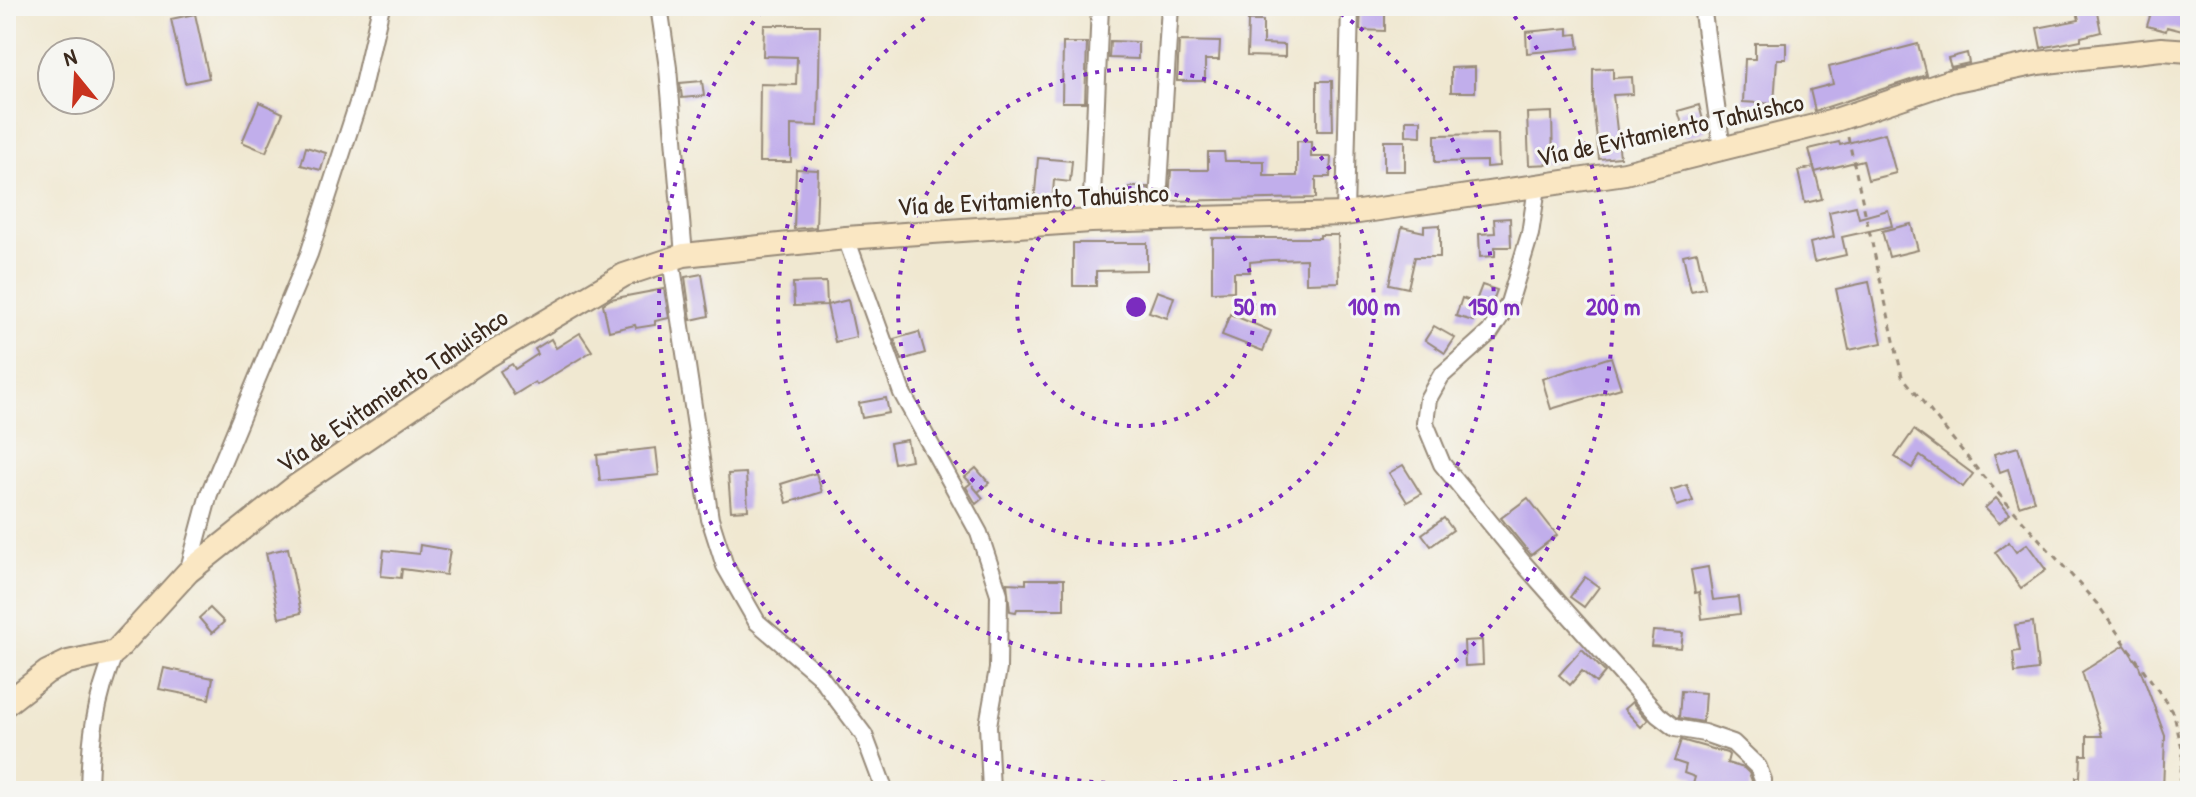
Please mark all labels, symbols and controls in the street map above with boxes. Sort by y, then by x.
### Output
north arrow [36,36,116,116]
text: N [60,41,80,73]
street label: Vía de Evitamiento Tahuishco [1533,84,1807,174]
street label: Vía de Evitamiento Tahuishco [896,174,1170,224]
text: 50 m [1234,290,1276,322]
text: 100 m [1348,290,1400,322]
text: 150 m [1468,290,1520,322]
text: 200 m [1586,290,1640,322]
centre of rings [1122,293,1150,321]
street label: Vía de Evitamiento Tahuishco [269,299,515,481]

